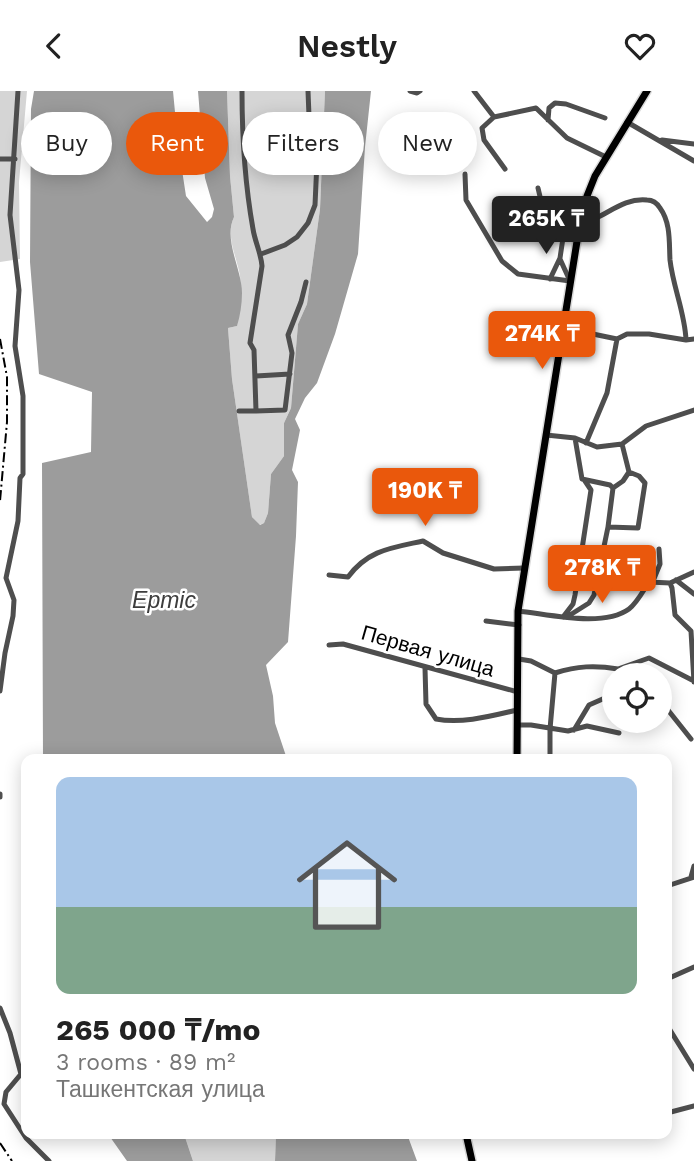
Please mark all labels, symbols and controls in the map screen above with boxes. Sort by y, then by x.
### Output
icon: back [35,27,73,65]
text: Nestly [297,27,397,65]
icon: heart [621,27,659,65]
chip: Buy [21,112,112,175]
chip: Rent [126,112,228,175]
chip: Filters [242,112,364,175]
chip: New [378,112,477,175]
pin: 265K ₸ [489,197,603,256]
text: 265K ₸ [508,205,584,232]
pin: 274K ₸ [485,311,599,371]
text: 274K ₸ [504,320,580,347]
pin: 190K ₸ [368,469,482,528]
text: 190K ₸ [388,477,462,504]
pin: 278K ₸ [545,545,659,605]
text: 278K ₸ [564,554,640,581]
water label: Ертіс [132,587,196,614]
street label: Первая улица [359,620,498,682]
map controls [602,663,672,733]
button: locate [602,663,672,733]
icon: home [284,822,410,948]
text: 265 000 ₸/mo [56,1012,261,1047]
text: 3 rooms · 89 m² [56,1049,235,1076]
text: Ташкентская улица [56,1076,265,1103]

